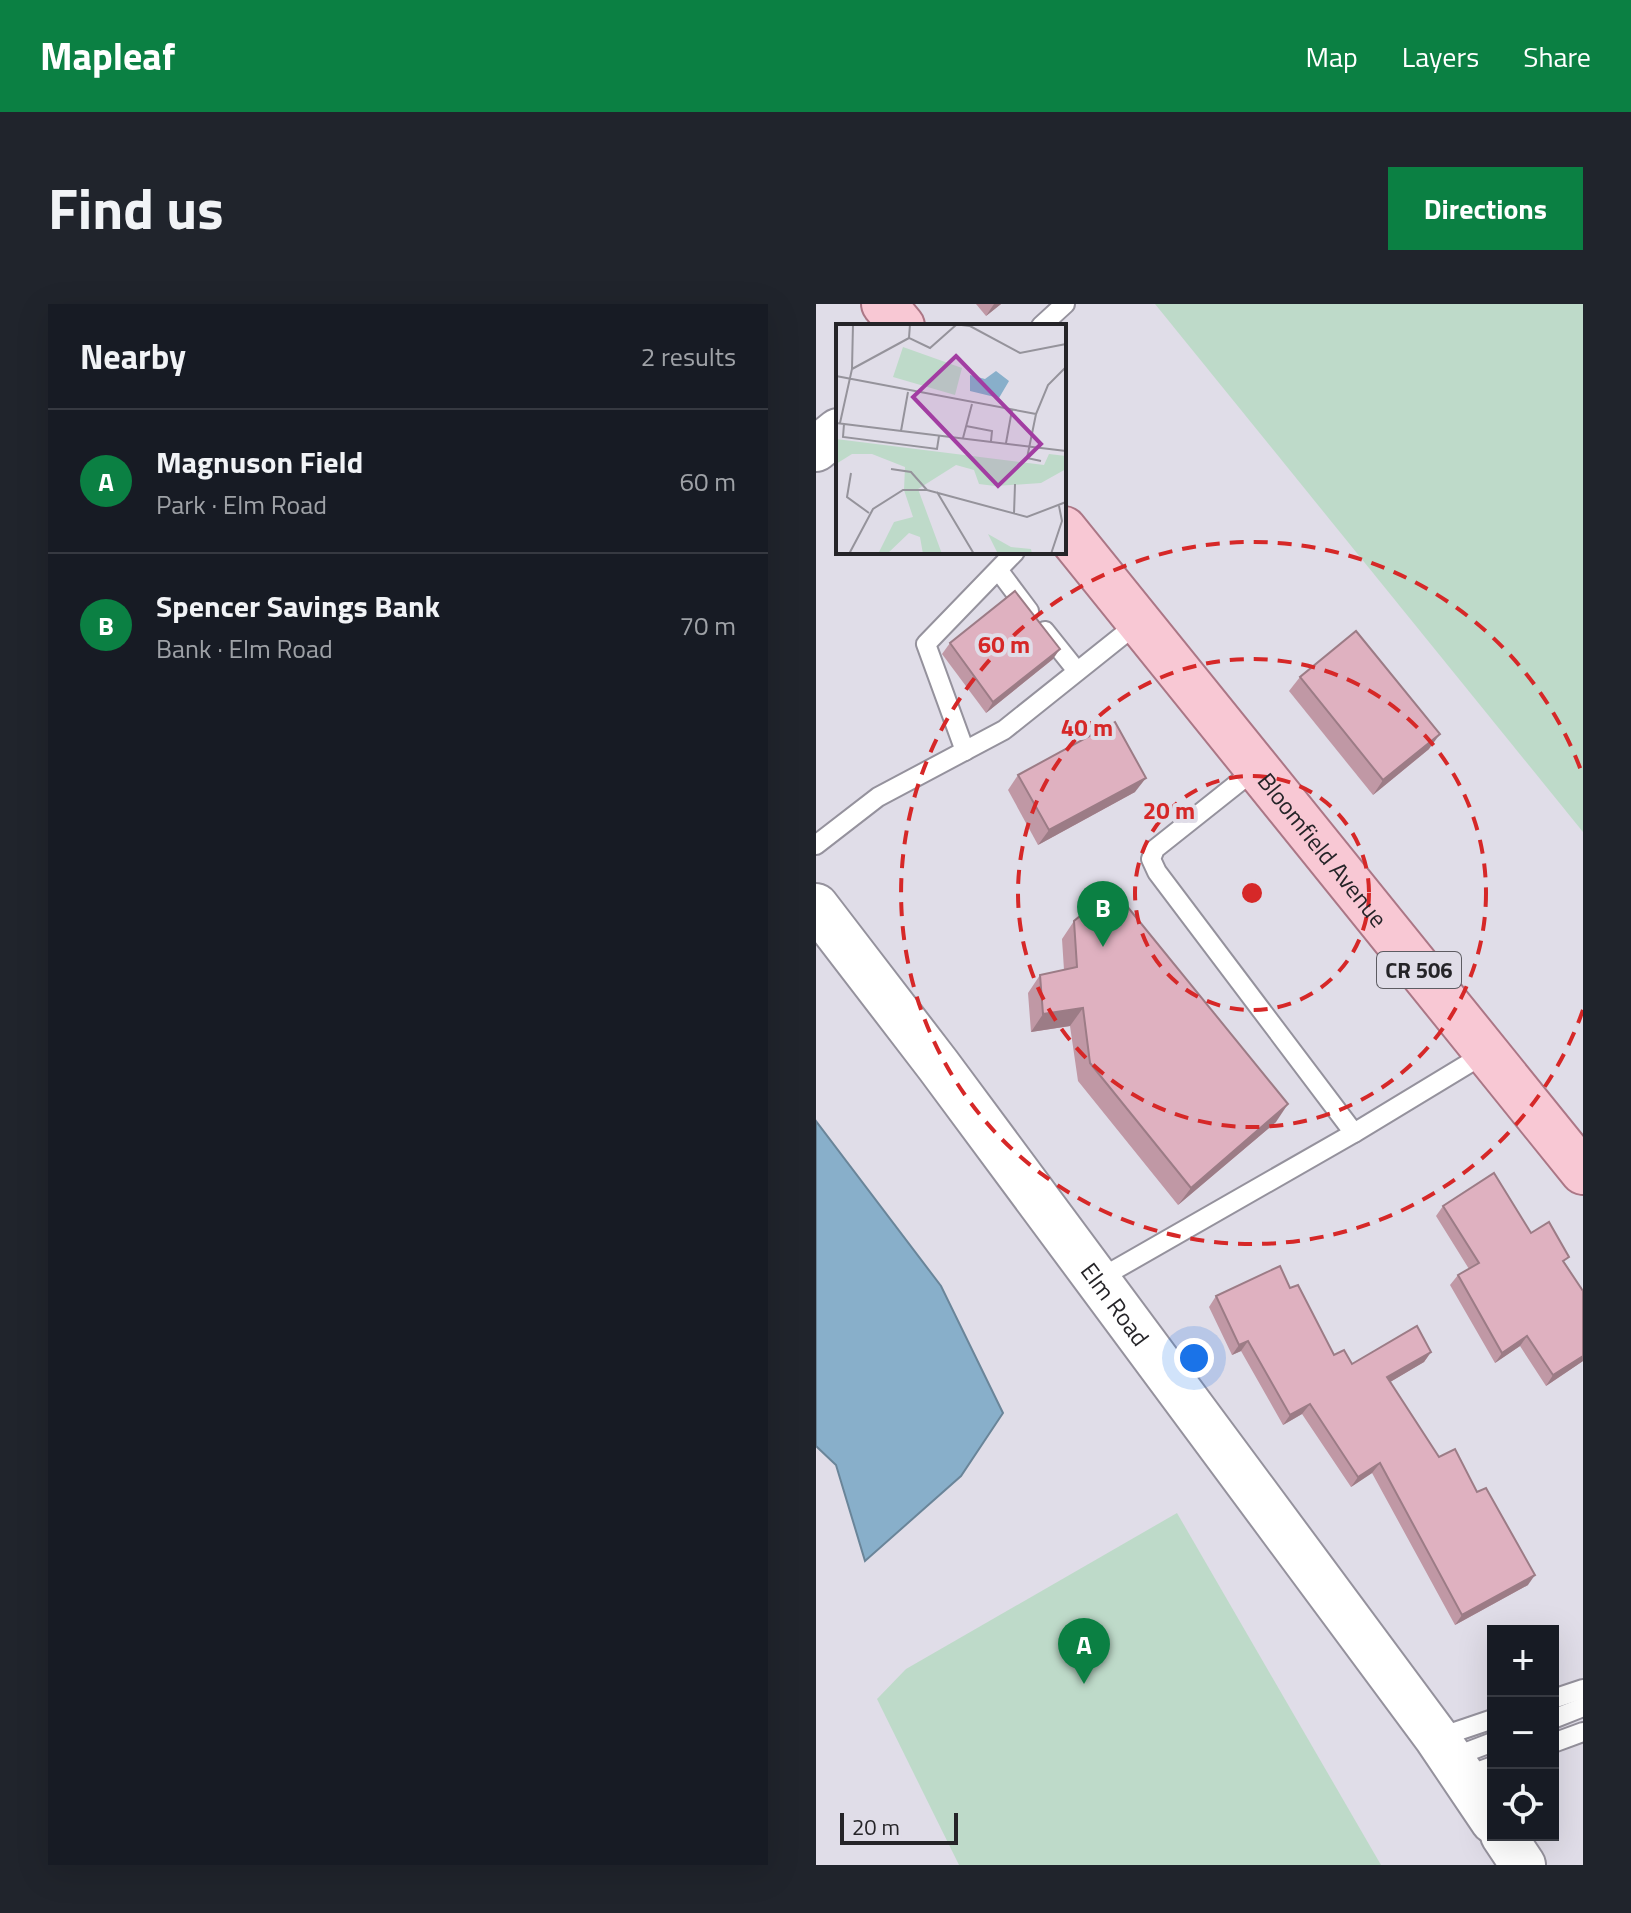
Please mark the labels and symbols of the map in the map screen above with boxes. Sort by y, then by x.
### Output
inset map [836,324,1066,554]
text: 60 m [978,626,1030,662]
text: 40 m [1061,709,1113,745]
street label: Bloomfield Avenue [1249,764,1396,935]
text: 20 m [1143,792,1195,828]
centre of rings [1238,879,1266,907]
pin: B [1077,881,1129,947]
road number: CR 506 [1377,952,1461,988]
street label: Elm Road [1072,1255,1158,1353]
your location [1174,1338,1214,1378]
pin: A [1058,1618,1110,1684]
scale bar [840,1809,958,1845]

